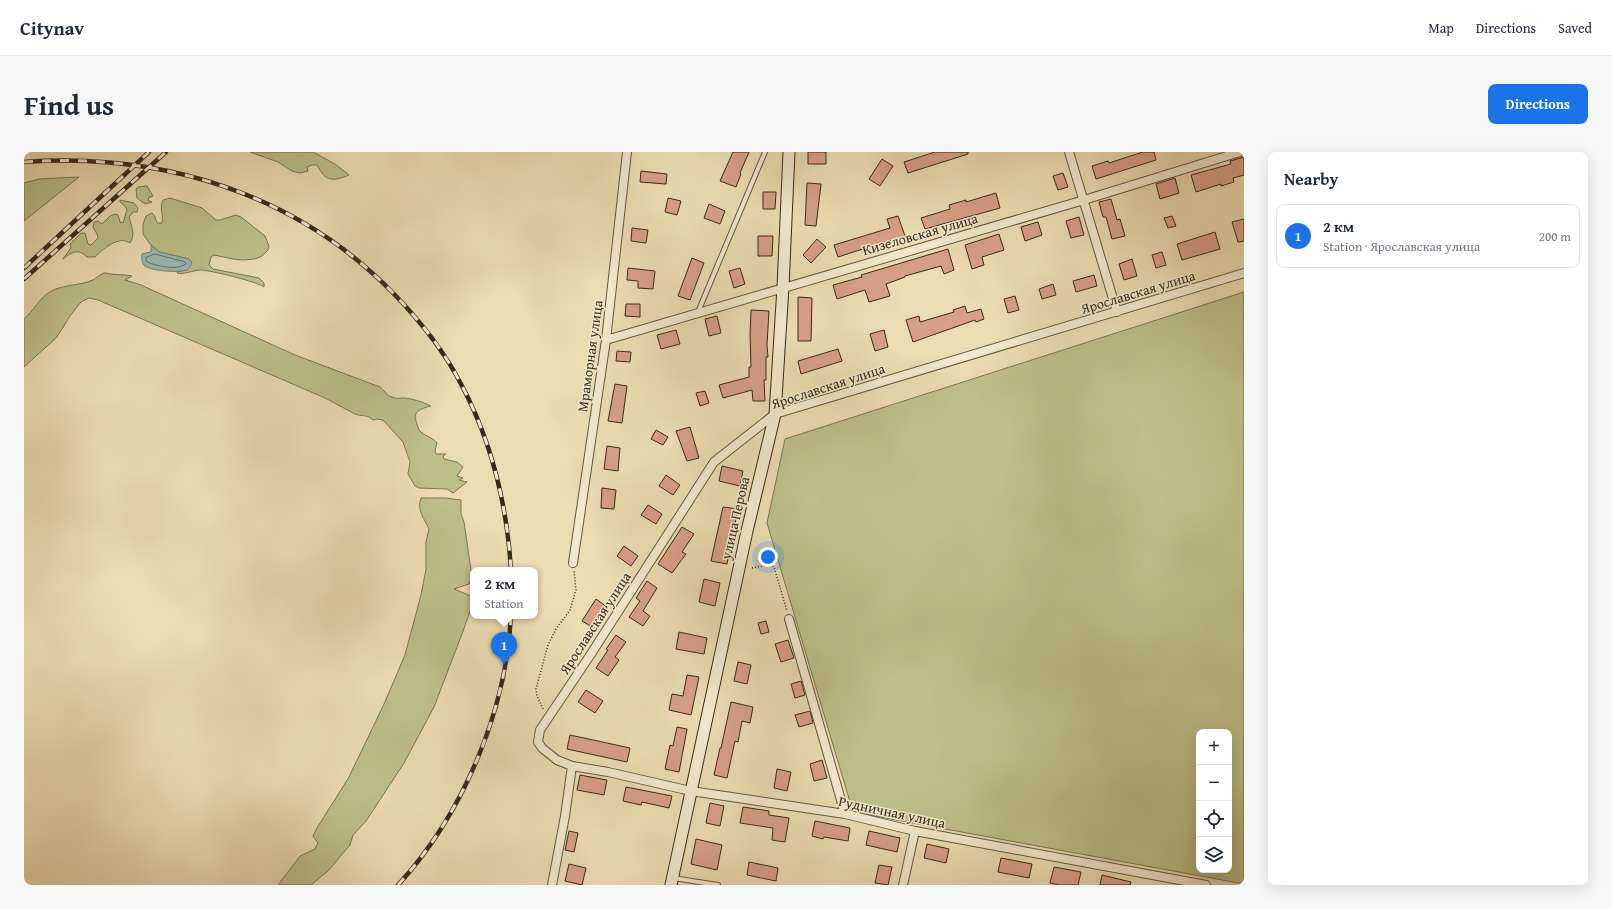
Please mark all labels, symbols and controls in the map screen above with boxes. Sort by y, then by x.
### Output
text: Citynav [20,14,84,42]
text: Map [1428,18,1454,38]
text: Directions [1476,18,1536,38]
text: Saved [1558,18,1592,38]
text: Find us [24,84,114,125]
button: Directions [1488,84,1588,124]
text: Nearby [1284,166,1338,191]
street label: Кизеловская улица [860,208,980,260]
text: 2 км [1323,216,1354,237]
text: 1 [1295,227,1301,246]
text: 200 m [1539,227,1571,246]
text: Station · Ярославская улица [1323,237,1480,256]
street label: Ярославская улица [1077,265,1198,319]
street label: Мраморная улица [572,298,608,413]
street label: Ярославская улица [768,358,888,414]
street label: улица Перова [716,474,754,562]
your location [758,547,778,567]
popup [470,567,538,619]
street label: Ярославская улица [554,568,636,679]
text: 2 км [484,573,515,594]
text: Station [484,594,524,613]
pin: 1 [491,632,517,665]
map controls [1196,729,1232,873]
button: + [1196,729,1232,765]
button: − [1196,765,1232,801]
street label: Рудничная улица [837,791,948,833]
button: locate [1196,801,1232,837]
button: layers [1196,837,1232,873]

